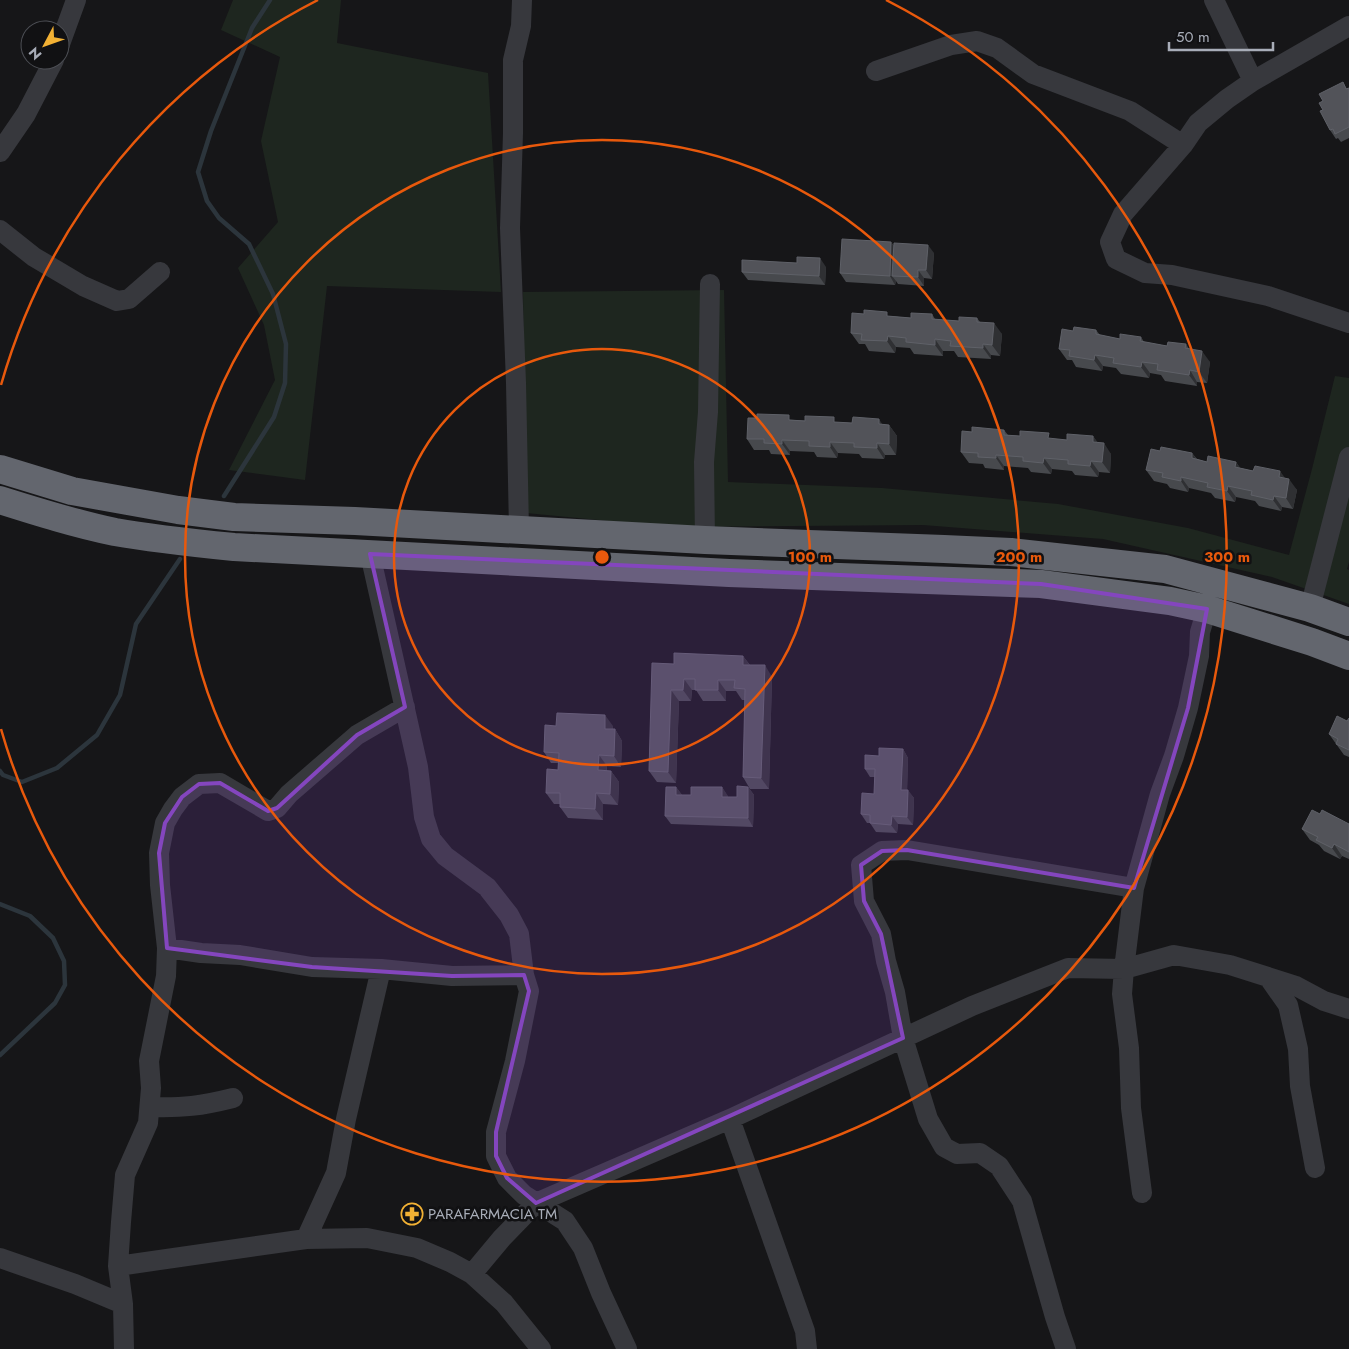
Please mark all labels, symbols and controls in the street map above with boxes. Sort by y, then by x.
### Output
north arrow [20,20,70,70]
scale bar [1169,20,1273,52]
text: 50 m [1176,26,1210,48]
text: N [24,43,46,64]
text: 100 m [788,546,832,568]
text: 200 m [996,546,1042,568]
text: 300 m [1204,546,1250,568]
centre of rings [593,548,611,566]
pharmacy icon: PARAFARMACIA TM [400,1202,424,1226]
place label: PARAFARMACIA TM [428,1203,557,1225]

